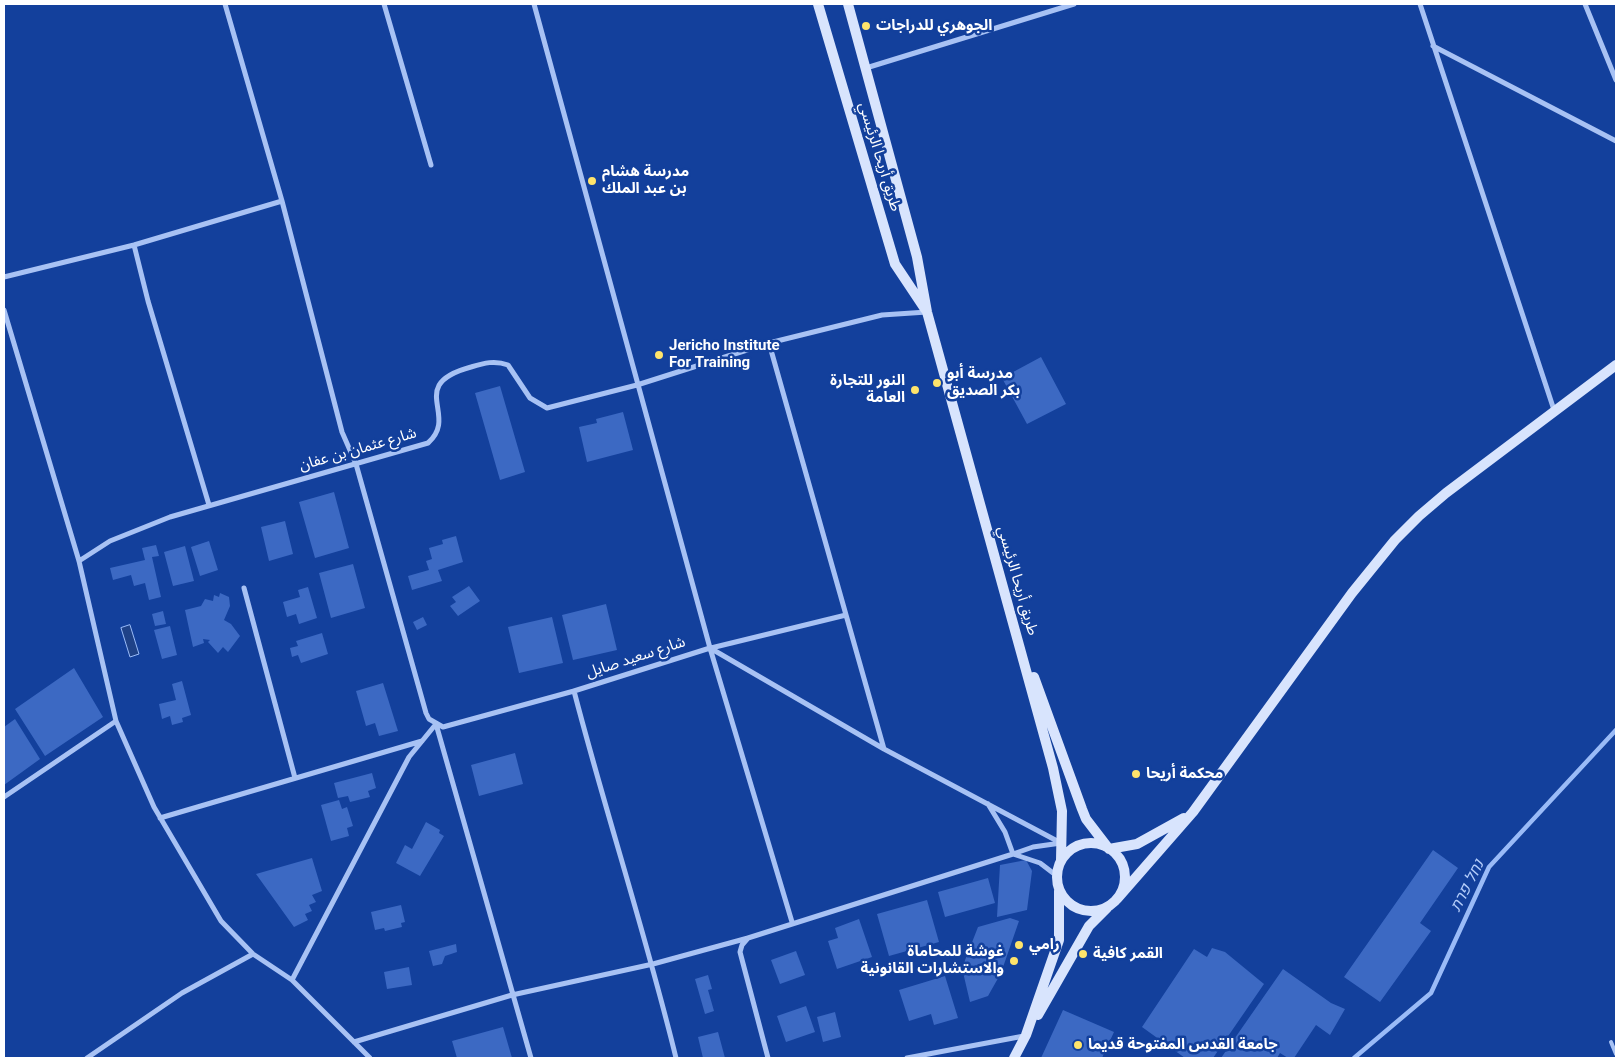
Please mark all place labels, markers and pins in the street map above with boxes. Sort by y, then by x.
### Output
place label: الجوهري للدراجات [876,17,992,35]
marker: الجوهري للدراجات [860,20,872,32]
place label: مدرسة هشام بن عبد الملك [602,163,689,198]
marker: مدرسة هشام بن عبد الملك [586,175,598,187]
place label: Jericho Institute For Training [669,337,780,372]
marker: Jericho Institute For Training [653,349,665,361]
place label: مدرسة أبو بكر الصديق [947,365,1020,400]
place label: النور للتجارة العامة [830,372,905,407]
marker: مدرسة أبو بكر الصديق [931,377,943,389]
marker: النور للتجارة العامة [909,384,921,396]
place label: محكمة أريحا [1146,765,1223,783]
marker: محكمة أريحا [1130,768,1142,780]
place label: رامي [1029,936,1060,954]
marker: رامي [1013,939,1025,951]
place label: غوشة للمحاماة والاستشارات القانونية [860,943,1004,978]
place label: القمر كافية [1093,945,1163,963]
marker: القمر كافية [1077,948,1089,960]
marker: غوشة للمحاماة والاستشارات القانونية [1008,955,1020,967]
place label: جامعة القدس المفتوحة قديما [1088,1036,1278,1054]
marker: جامعة القدس المفتوحة قديما [1072,1039,1084,1051]

